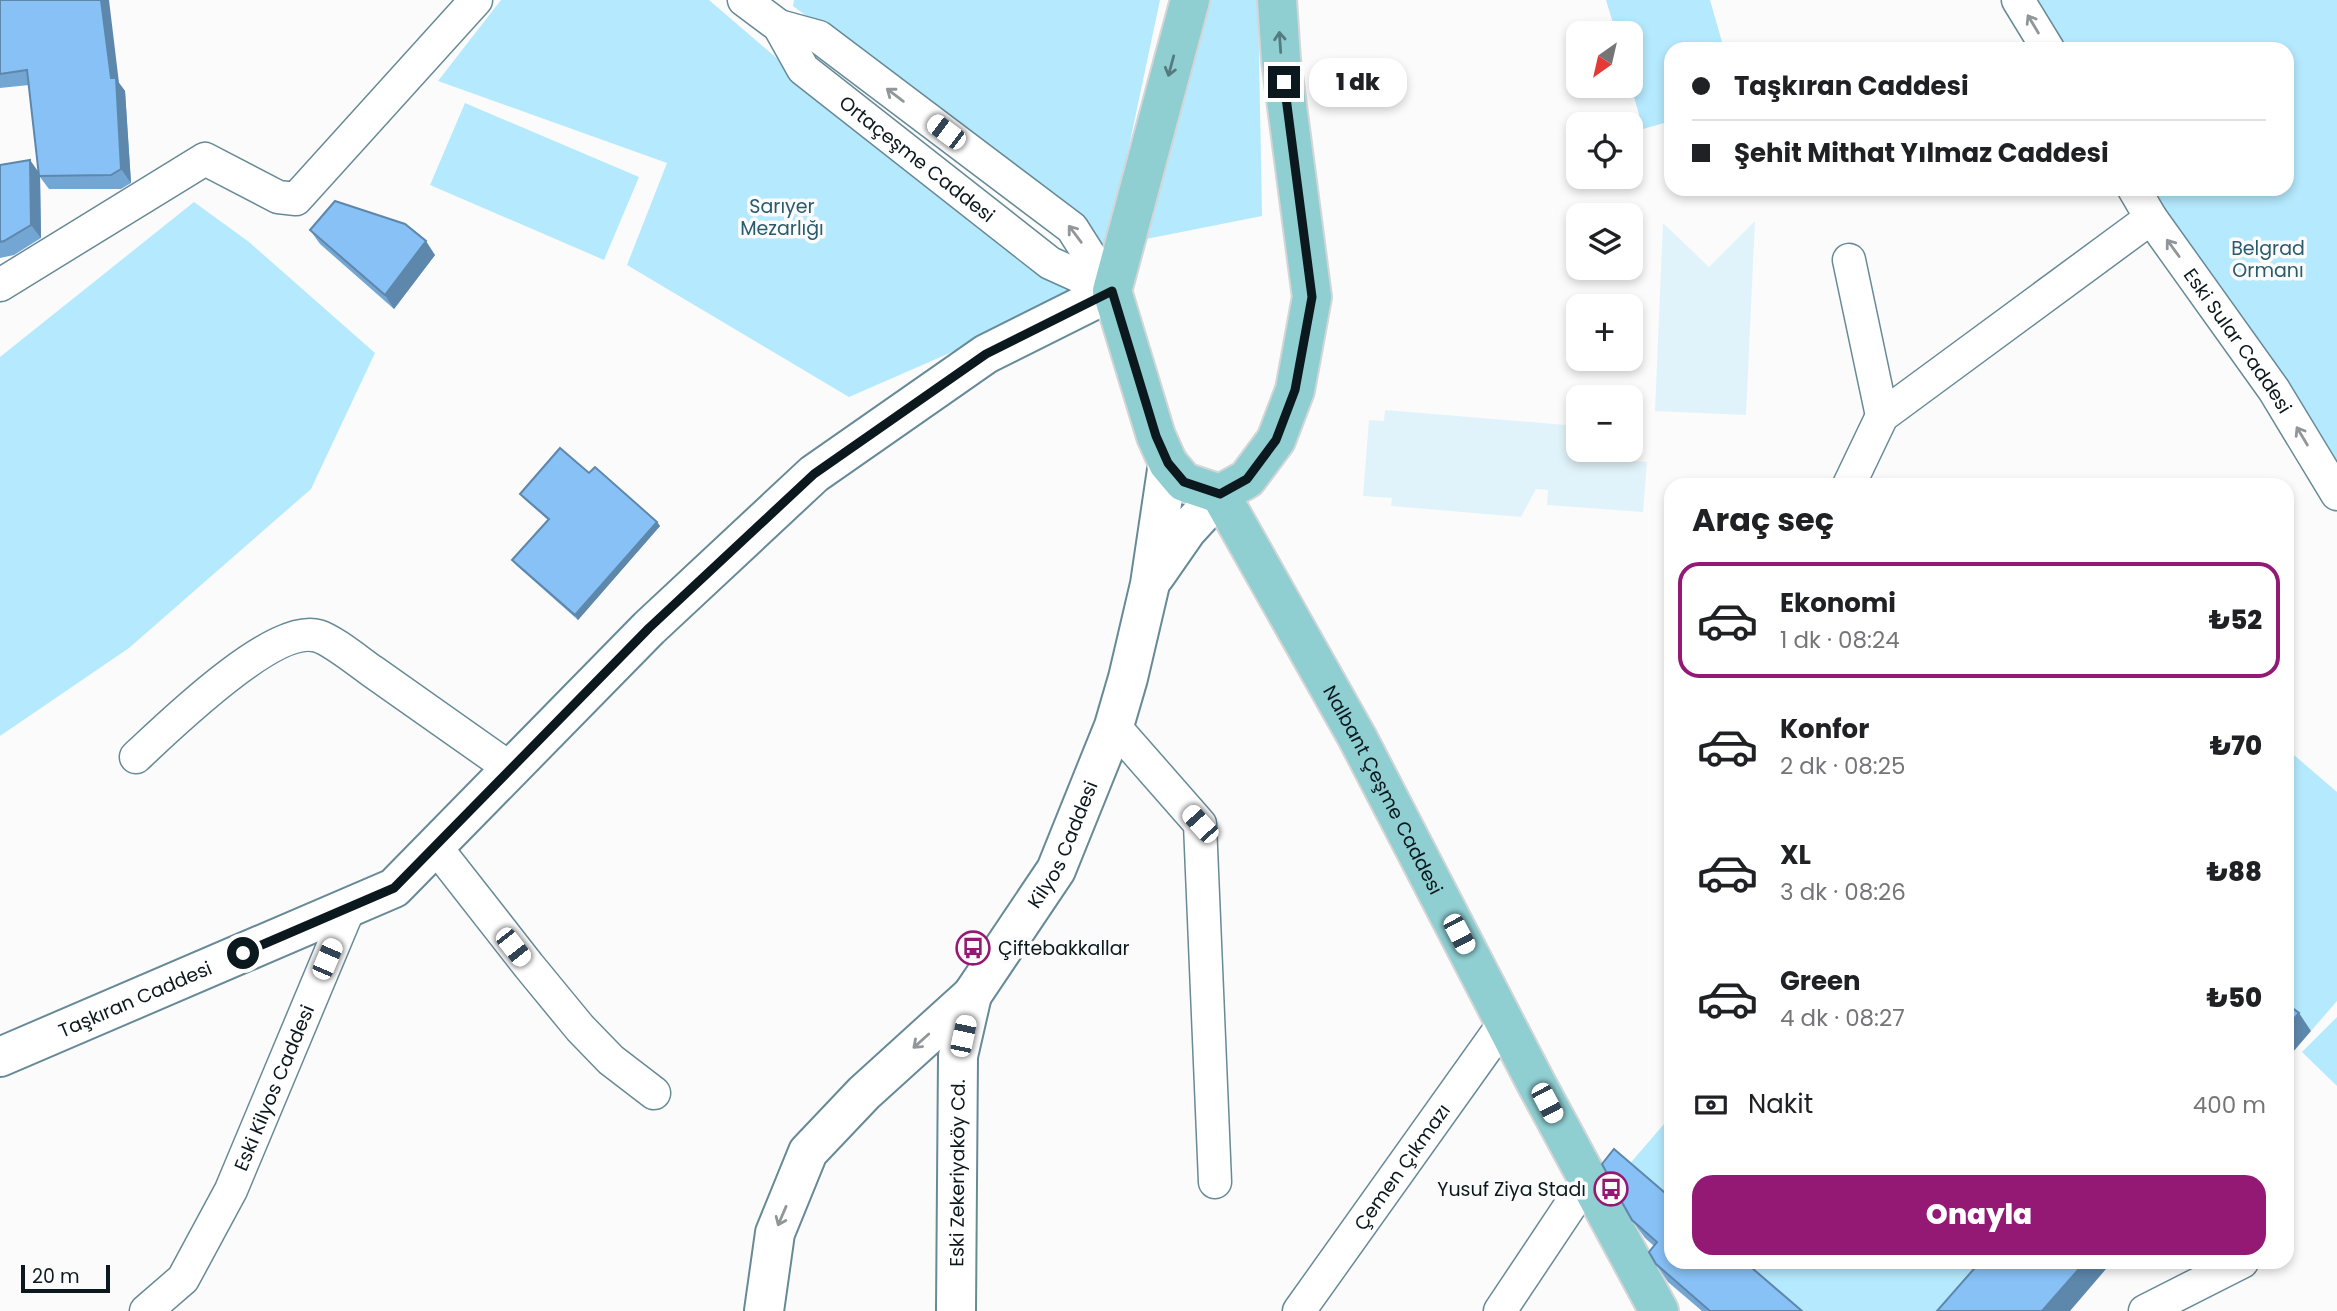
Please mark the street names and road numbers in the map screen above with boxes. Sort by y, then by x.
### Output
street label: Ortaçeşme Caddesi [833,89,1000,229]
street label: Eski Sular Caddesi [2177,263,2298,419]
street label: Nalbant Çeşme Caddesi [1317,680,1449,899]
street label: Kilyos Caddesi [1021,777,1105,914]
street label: Taşkıran Caddesi [54,955,216,1044]
street label: Eski Kilyos Caddesi [228,1001,321,1175]
street label: Eski Zekeriyaköy Cd. [943,1079,972,1267]
street label: Çemen Çıkmazı [1348,1098,1457,1236]

